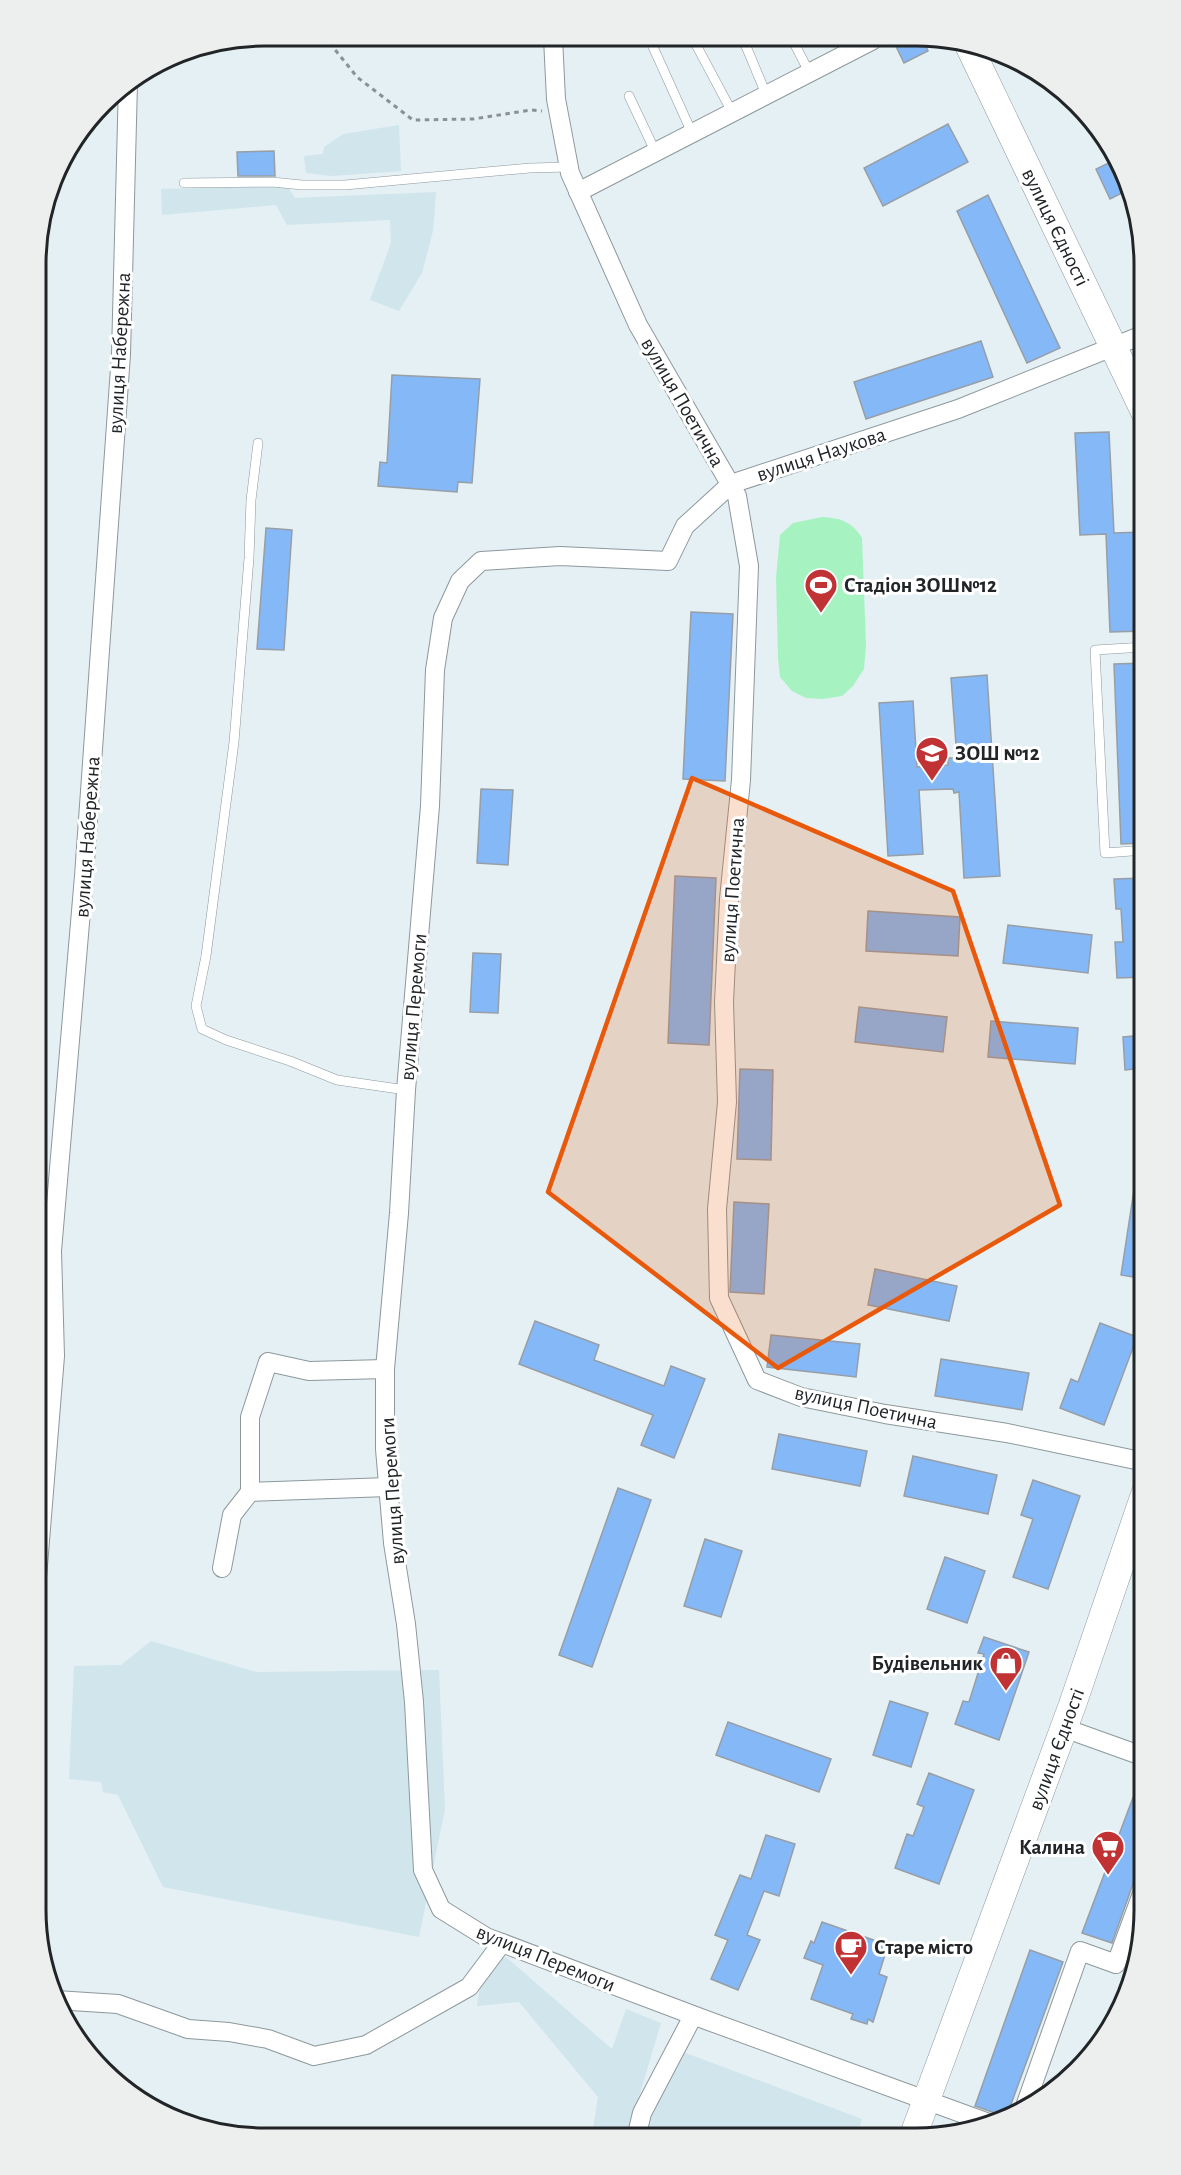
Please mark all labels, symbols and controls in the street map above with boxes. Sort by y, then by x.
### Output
street label: вулиця Єдності [1018,165,1093,289]
street label: вулиця Набережна [105,271,134,434]
street label: вулиця Поетична [637,334,728,471]
street label: вулиця Наукова [754,424,889,485]
sports icon: Стадіон ЗОШ№12 [803,567,839,614]
place label: Стадіон ЗОШ№12 [844,575,997,596]
school or university icon: ЗОШ №12 [914,735,950,782]
place label: ЗОШ №12 [955,743,1040,764]
street label: вулиця Набережна [71,755,104,918]
street label: вулиця Поетична [717,816,748,963]
street label: вулиця Перемоги [397,932,430,1082]
street label: вулиця Поетична [793,1382,940,1433]
street label: вулиця Перемоги [377,1416,408,1565]
shop icon: Будівельник [988,1645,1024,1692]
place label: Будівельник [871,1653,984,1674]
street label: вулиця Єдності [1025,1685,1088,1813]
supermarket icon: Калина [1090,1829,1126,1876]
place label: Калина [1019,1837,1085,1858]
street label: вулиця Перемоги [473,1921,618,1996]
cafe icon: Старе місто [833,1929,869,1976]
place label: Старе місто [874,1937,973,1958]

